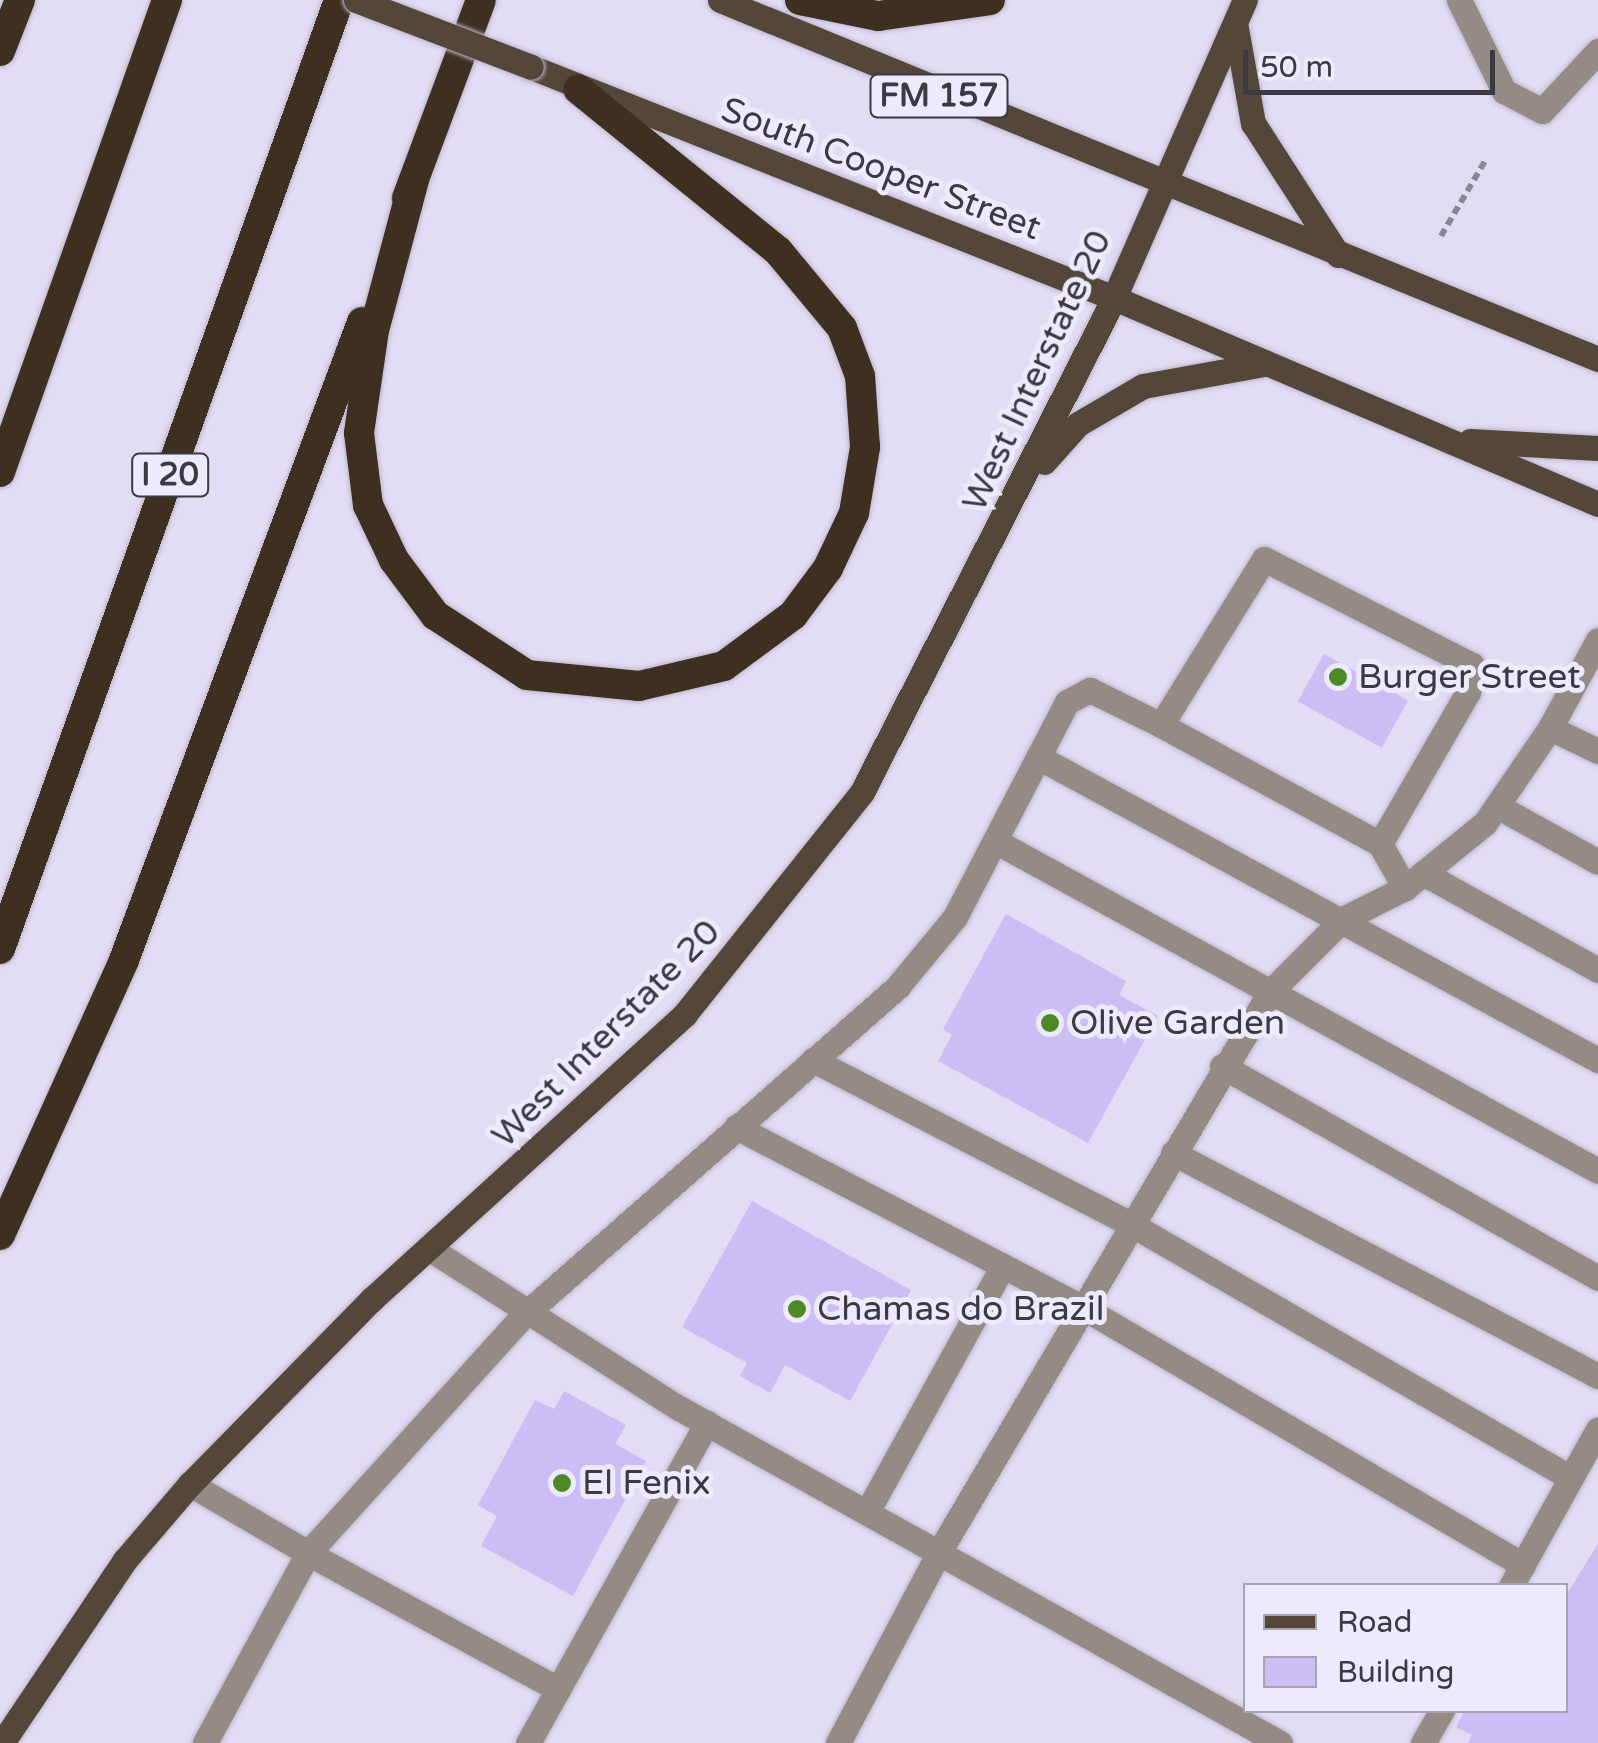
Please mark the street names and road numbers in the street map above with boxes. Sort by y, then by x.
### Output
road number: FM 157 [869,69,1009,123]
street label: South Cooper Street [715,89,1047,249]
street label: West Interstate 20 [954,224,1120,518]
road number: I 20 [130,448,210,502]
street label: West Interstate 20 [483,911,729,1157]

